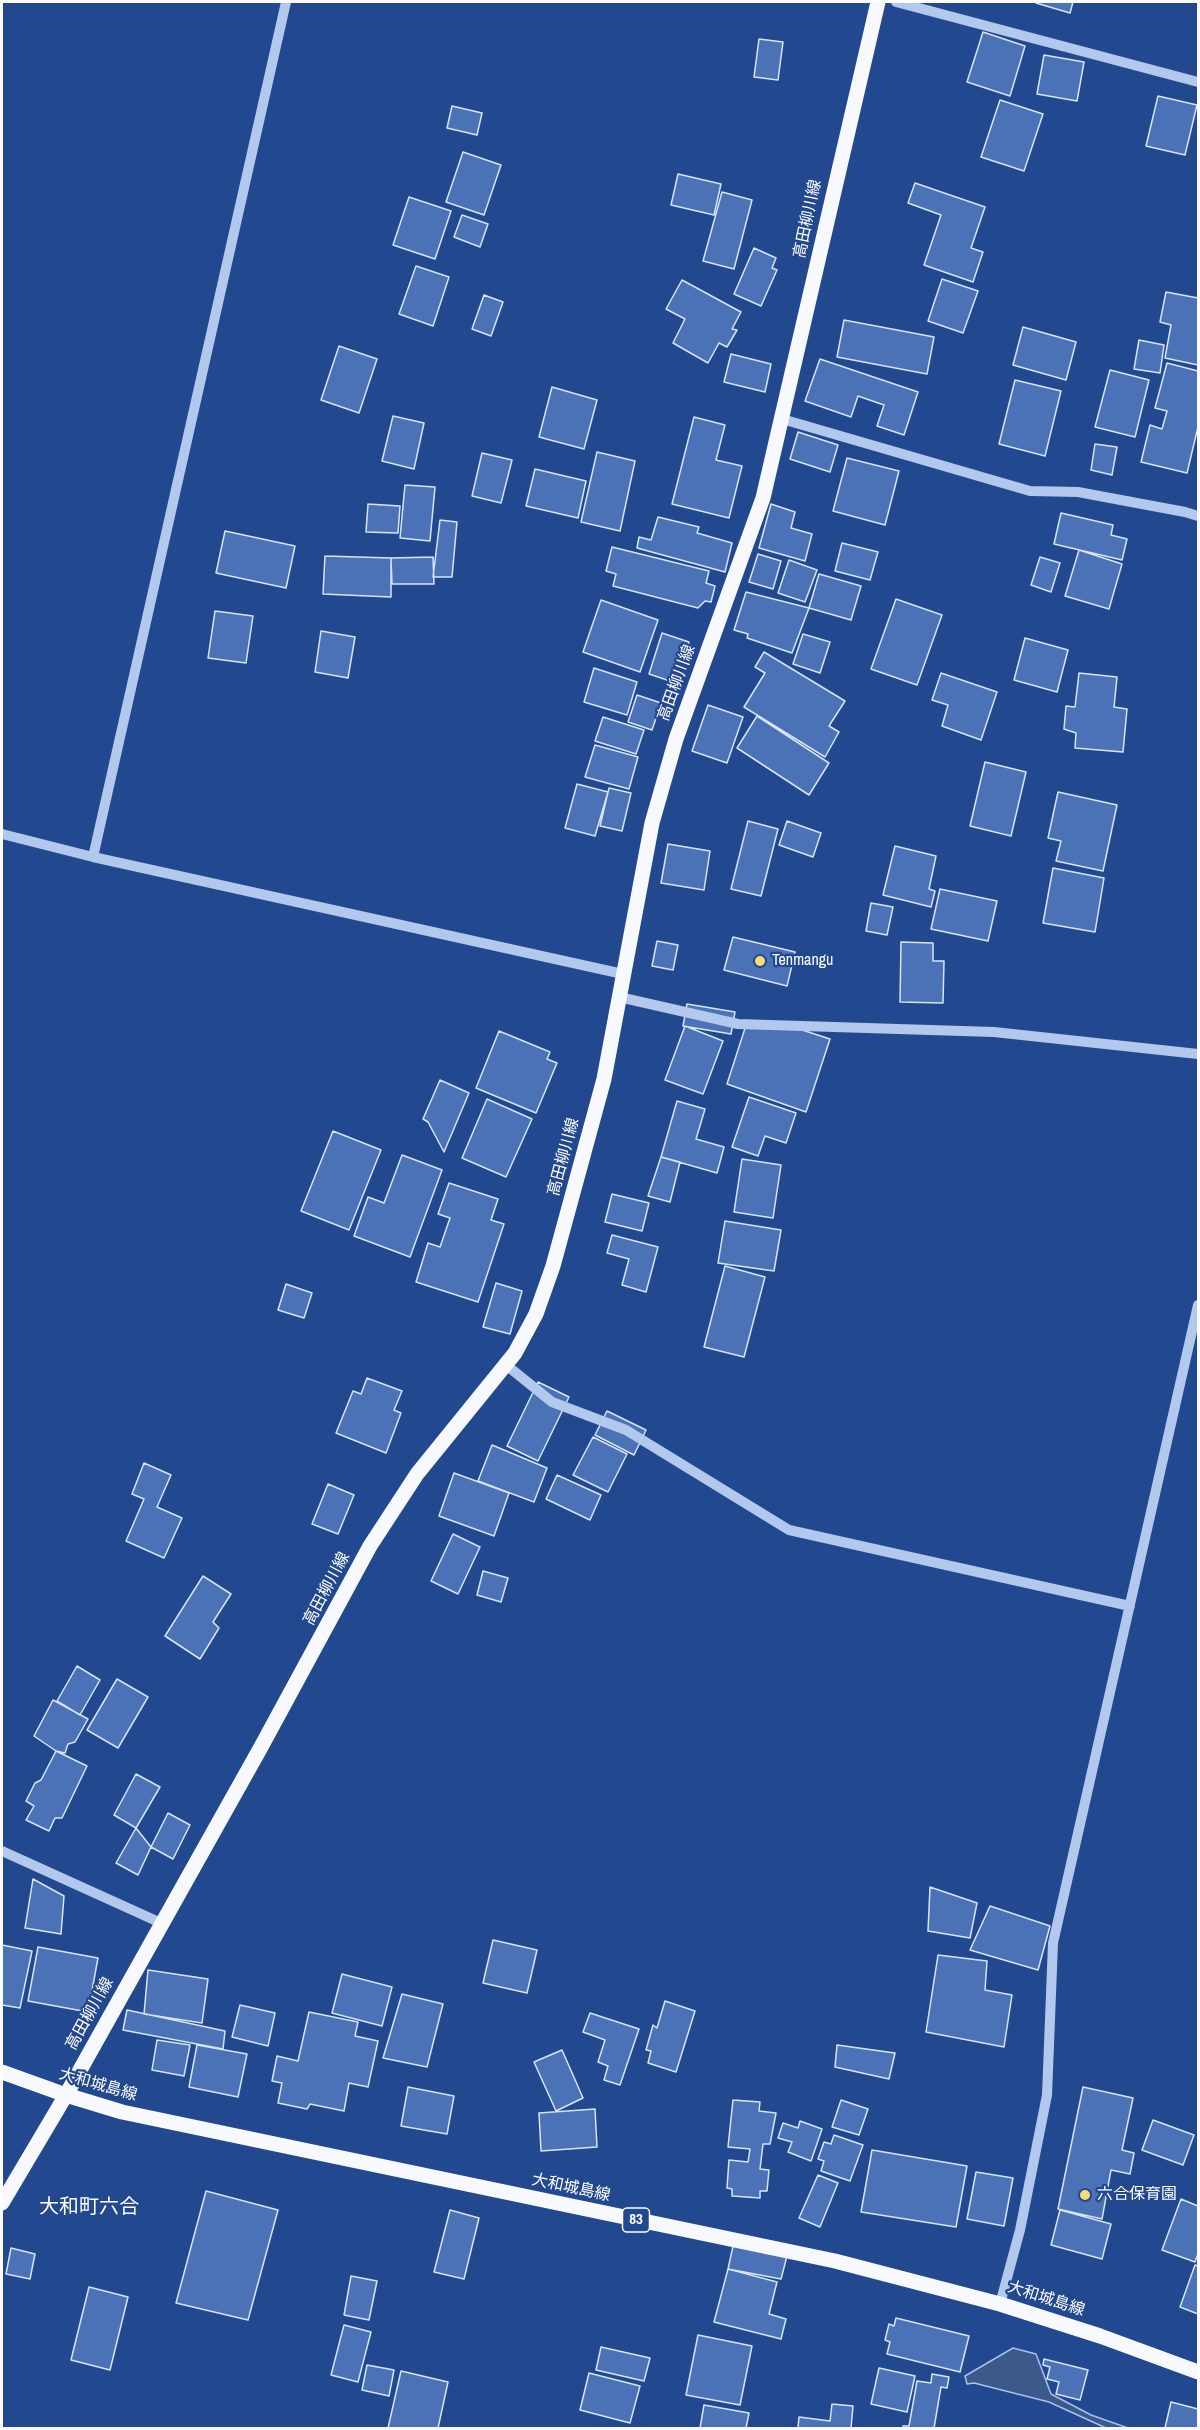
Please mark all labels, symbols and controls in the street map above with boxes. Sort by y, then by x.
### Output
street label: 高田柳川線 [790,178,826,260]
street label: 高田柳川線 [654,642,700,724]
place label: Tenmangu [772,951,833,971]
marker: Tenmangu [753,954,767,968]
street label: 高田柳川線 [544,1116,584,1198]
street label: 高田柳川線 [300,1549,354,1629]
street label: 高田柳川線 [62,1974,118,2054]
street label: 大和城島線 [57,2065,139,2105]
street label: 大和城島線 [530,2170,612,2206]
place label: 六合保育園 [1097,2185,1177,2205]
marker: 六合保育園 [1078,2188,1092,2202]
district label: 大和町六合 [39,2196,139,2220]
road number: 83 [622,2208,650,2232]
street label: 大和城島線 [1005,2278,1087,2320]

